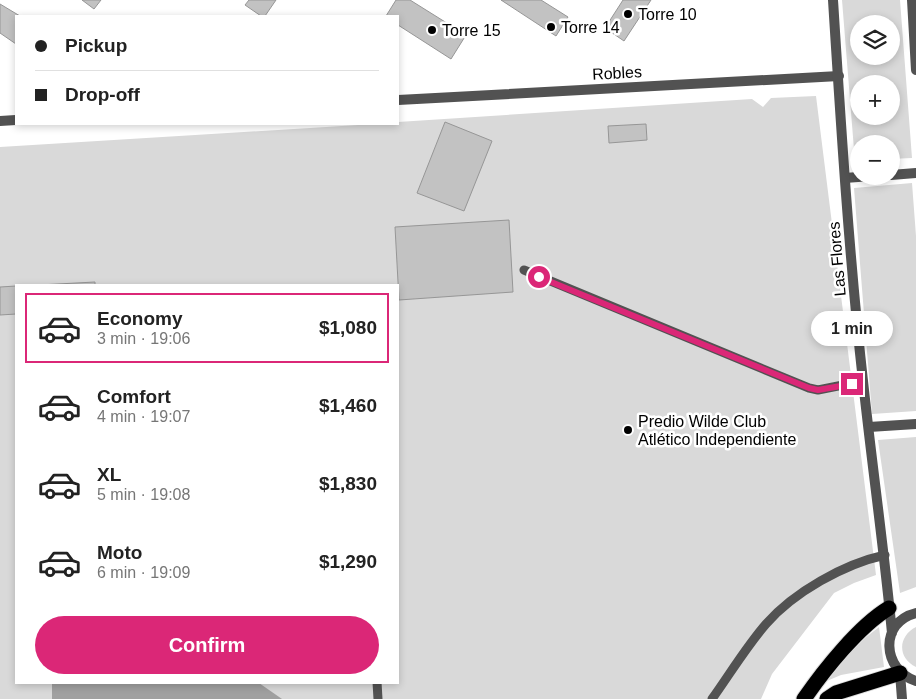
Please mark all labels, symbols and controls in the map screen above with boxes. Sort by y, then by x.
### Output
place label: Torre 10 [638,6,697,23]
marker: Torre 10 [622,8,634,20]
map controls [850,15,900,185]
button: layers [850,15,900,65]
place label: Torre 14 [561,19,620,36]
marker: Torre 14 [545,21,557,33]
place label: Torre 15 [442,22,501,39]
marker: Torre 15 [426,24,438,36]
text: Pickup [65,35,127,56]
street label: Robles [592,63,642,83]
button: + [850,75,900,125]
text: Drop-off [65,84,140,105]
button: − [850,135,900,185]
street label: Las Flores [825,221,849,297]
route start [528,266,550,288]
icon: car [37,306,82,351]
text: Economy [97,308,183,329]
callout: 1 min [811,312,893,346]
text: $1,080 [319,317,377,338]
text: 1 min [831,320,873,337]
text: 3 min · 19:06 [97,330,190,347]
route end [841,373,863,395]
icon: car [37,384,82,429]
text: Comfort [97,386,171,407]
text: $1,460 [319,395,377,416]
text: 4 min · 19:07 [97,408,190,425]
place label: Predio Wilde Club Atlético Independiente [638,413,796,448]
marker: Predio Wilde Club Atlético Independiente [622,424,634,436]
icon: car [37,462,82,507]
text: XL [97,464,121,485]
text: $1,830 [319,473,377,494]
text: 5 min · 19:08 [97,486,190,503]
icon: car [37,540,82,585]
text: Moto [97,542,142,563]
text: $1,290 [319,551,377,572]
text: 6 min · 19:09 [97,564,190,581]
button: Confirm [35,616,379,674]

